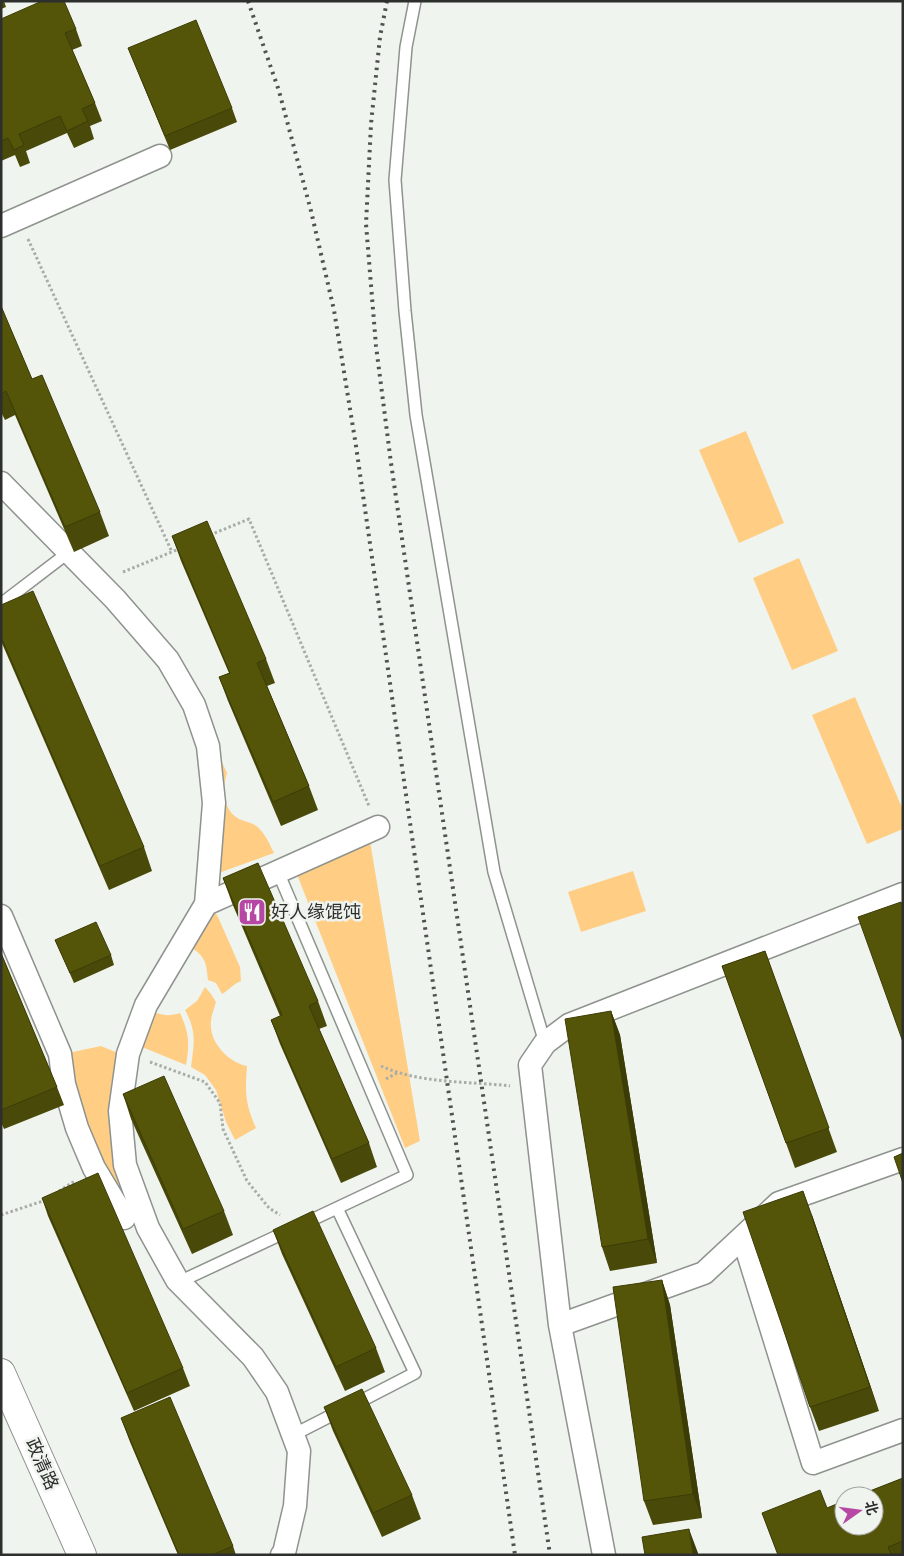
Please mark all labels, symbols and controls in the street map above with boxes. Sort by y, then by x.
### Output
restaurant icon: 好人缘馄饨 [237,897,267,927]
place label: 好人缘馄饨 [271,898,361,925]
street label: 政清路 [19,1434,66,1494]
north arrow [834,1486,884,1536]
text: 北 [860,1498,884,1517]

